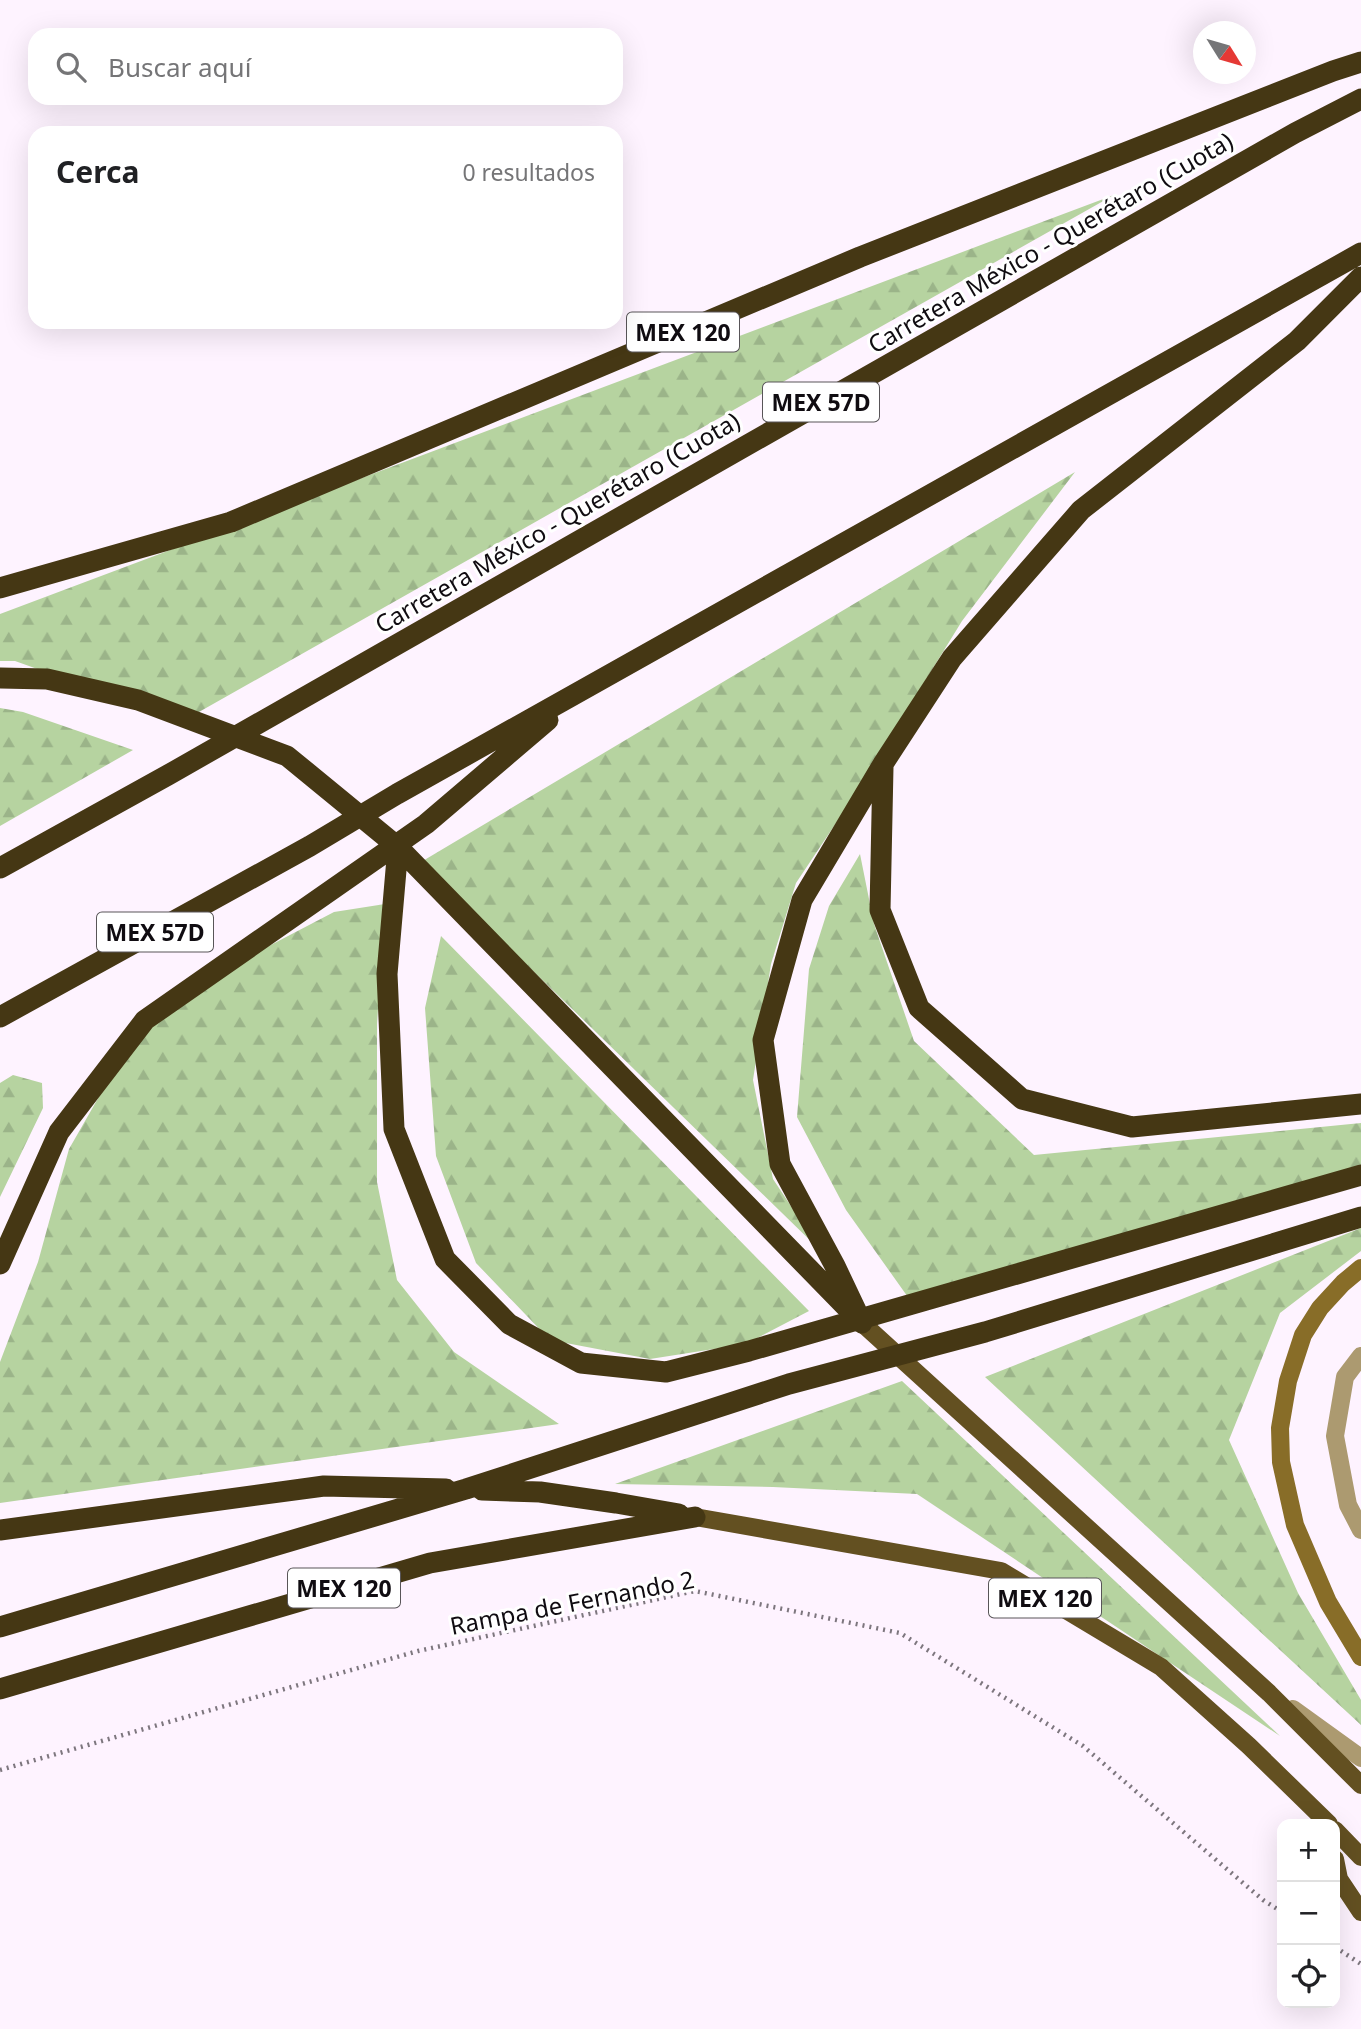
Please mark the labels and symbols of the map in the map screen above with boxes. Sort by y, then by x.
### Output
north arrow [1193,21,1256,84]
street label: Carretera México - Querétaro (Cuota) [862,124,1238,360]
road number: MEX 120 [627,312,739,352]
road number: MEX 57D [763,382,879,422]
street label: Carretera México - Querétaro (Cuota) [369,404,745,640]
road number: MEX 57D [97,912,213,951]
street label: Rampa de Fernando 2 [447,1562,697,1642]
road number: MEX 120 [288,1568,400,1608]
road number: MEX 120 [989,1578,1101,1618]

